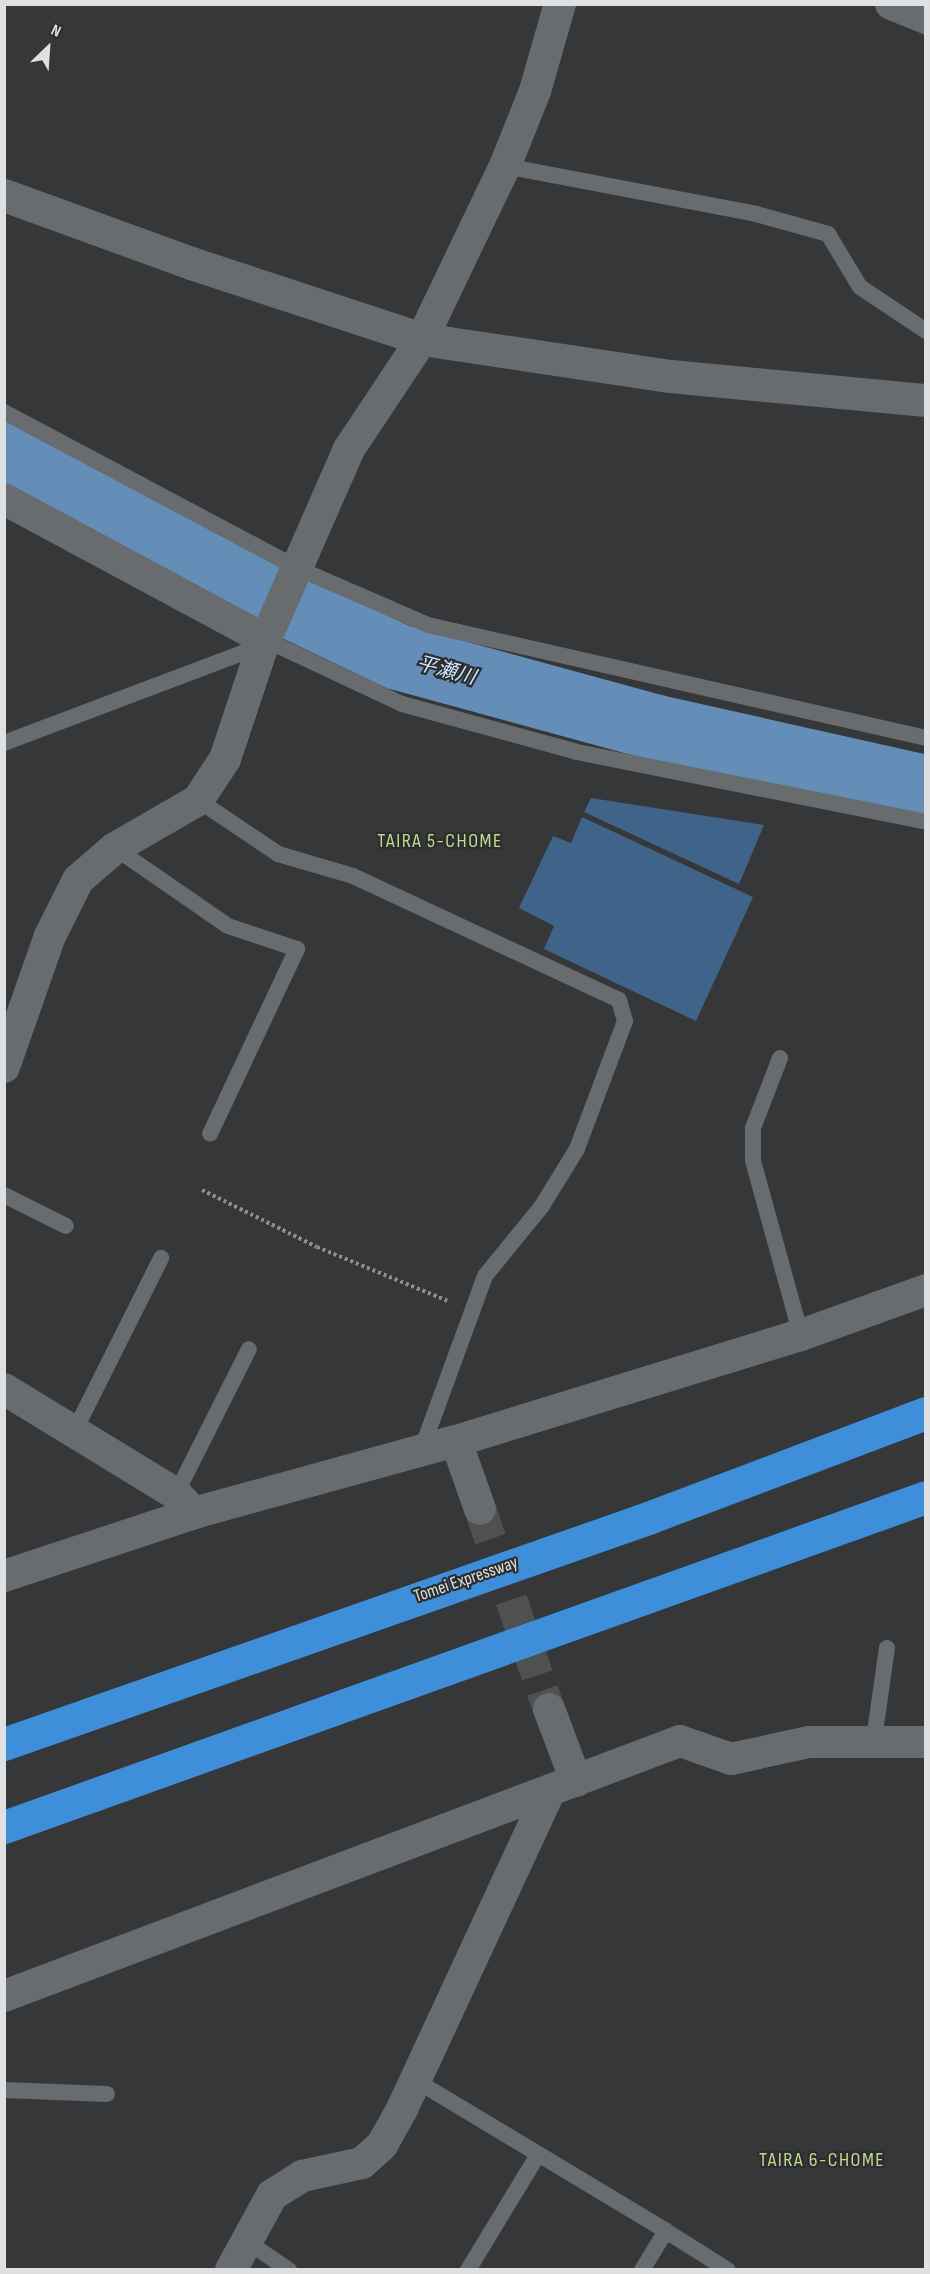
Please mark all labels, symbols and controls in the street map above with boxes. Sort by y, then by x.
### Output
north arrow [18,18,78,78]
text: N [48,21,64,42]
water label: 平瀬川 [414,652,478,690]
district label: TAIRA 5-CHOME [377,829,503,853]
street label: Tomei Expressway [411,1552,521,1608]
district label: TAIRA 6-CHOME [759,2148,885,2172]

